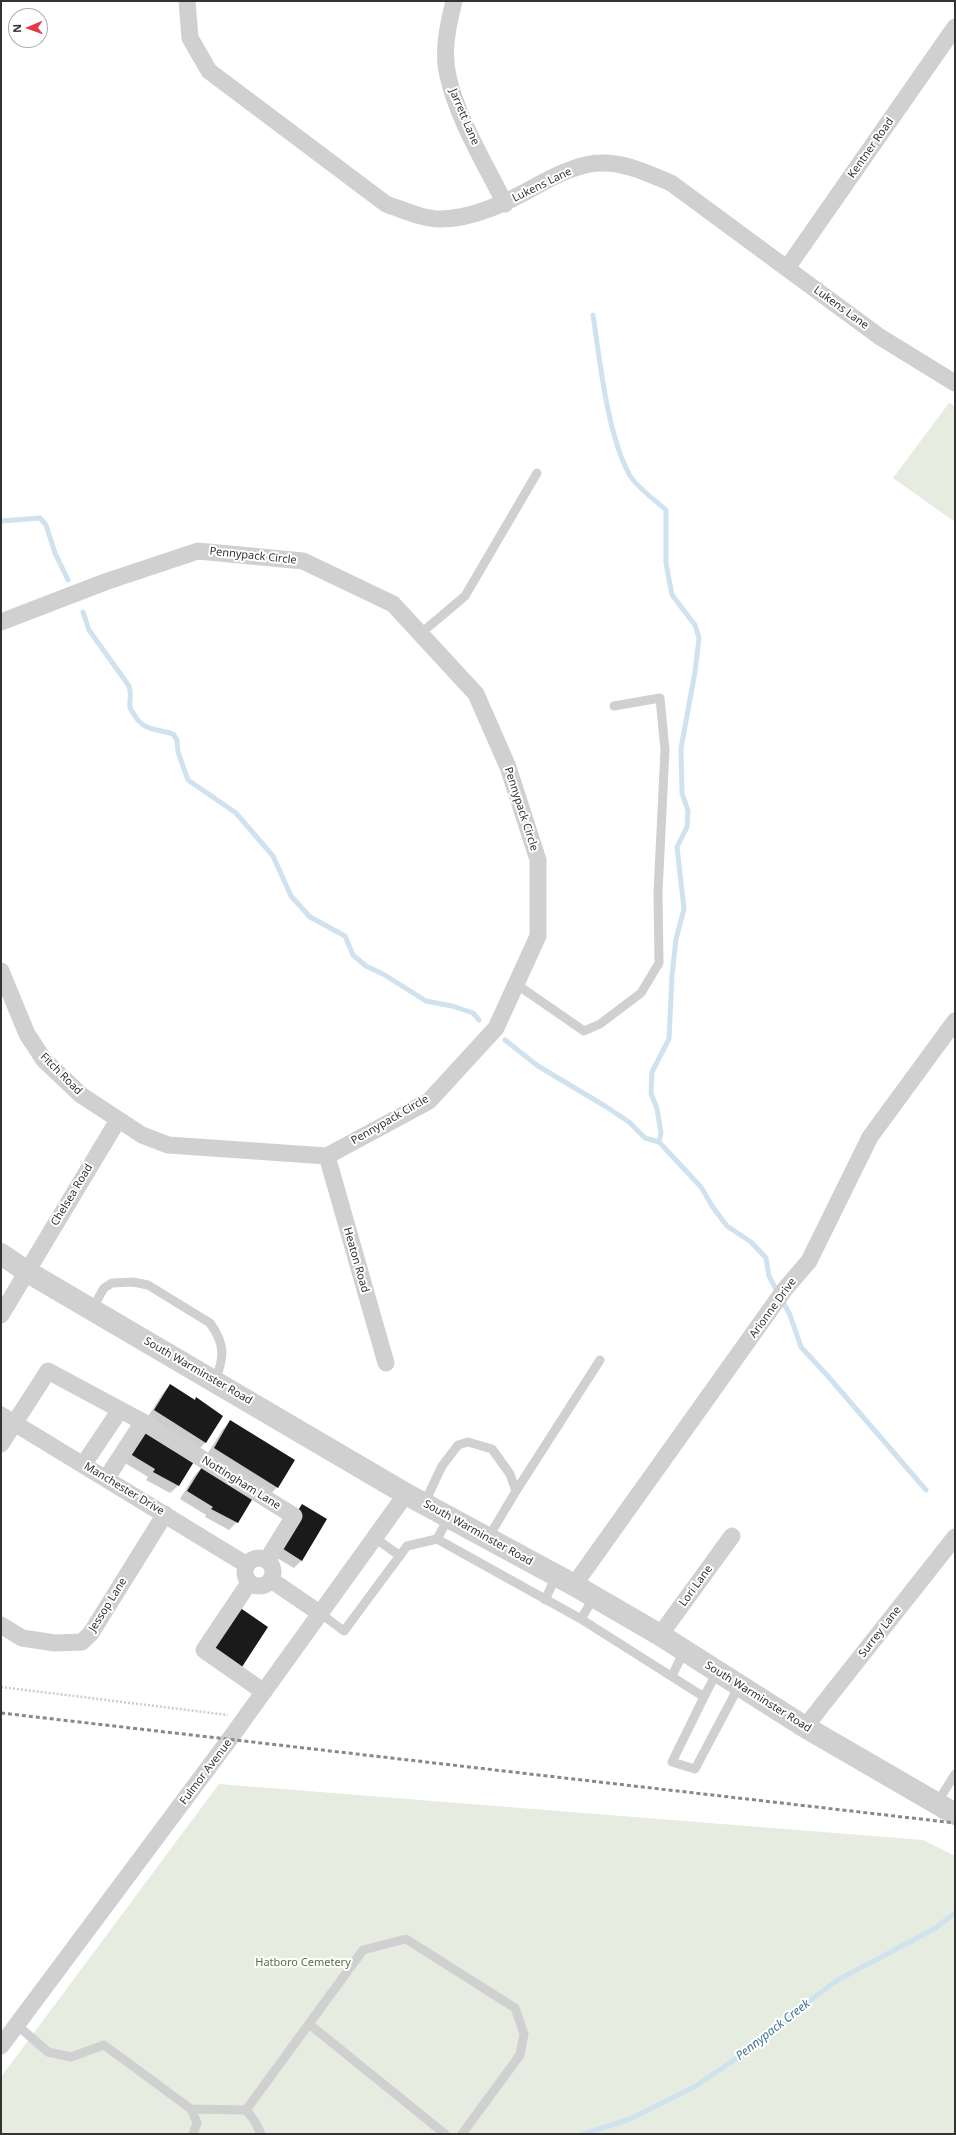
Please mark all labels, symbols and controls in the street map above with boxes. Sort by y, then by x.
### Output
north arrow [8,8,48,48]
text: N [9,24,24,33]
street label: Jarrett Lane [446,87,482,147]
street label: Kentner Road [845,115,897,181]
street label: Lukens Lane [510,165,574,205]
street label: Lukens Lane [811,284,871,332]
street label: Pennypack Circle [209,545,297,567]
street label: Pennypack Circle [501,765,541,853]
street label: Fitch Road [37,1050,85,1098]
street label: Pennypack Circle [349,1092,431,1148]
street label: Chelsea Road [48,1162,96,1228]
street label: Heaton Road [340,1226,372,1294]
street label: Arionne Drive [747,1275,799,1341]
street label: South Warminster Road [141,1335,255,1407]
street label: Nottingham Lane [199,1453,283,1513]
street label: Manchester Drive [81,1460,167,1518]
street label: South Warminster Road [421,1497,535,1569]
street label: Lori Lane [677,1563,715,1609]
street label: Jessop Lane [86,1576,130,1634]
street label: Surrey Lane [856,1604,904,1660]
street label: South Warminster Road [702,1659,814,1735]
street label: Fulmor Avenue [177,1737,235,1807]
park label: Hatboro Cemetery [255,1956,351,1970]
water label: Pennypack Creek [733,1997,813,2063]

